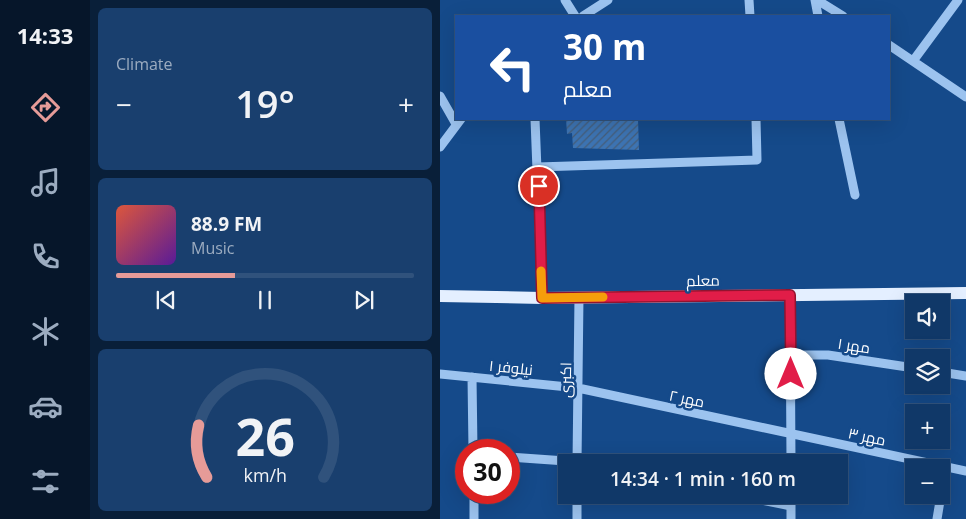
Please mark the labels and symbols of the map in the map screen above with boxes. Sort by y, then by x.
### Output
pin [518,165,560,207]
street label: معلم [686,270,720,291]
street label: مهر ۱ [836,333,872,358]
position arrow [764,347,816,399]
street label: نیلوفر ۱ [488,355,534,379]
street label: اکبری [555,362,576,398]
street label: مهر ۲ [667,384,707,412]
street label: مهر ۳ [846,422,888,451]
speed limit sign: 30 [455,439,520,504]

